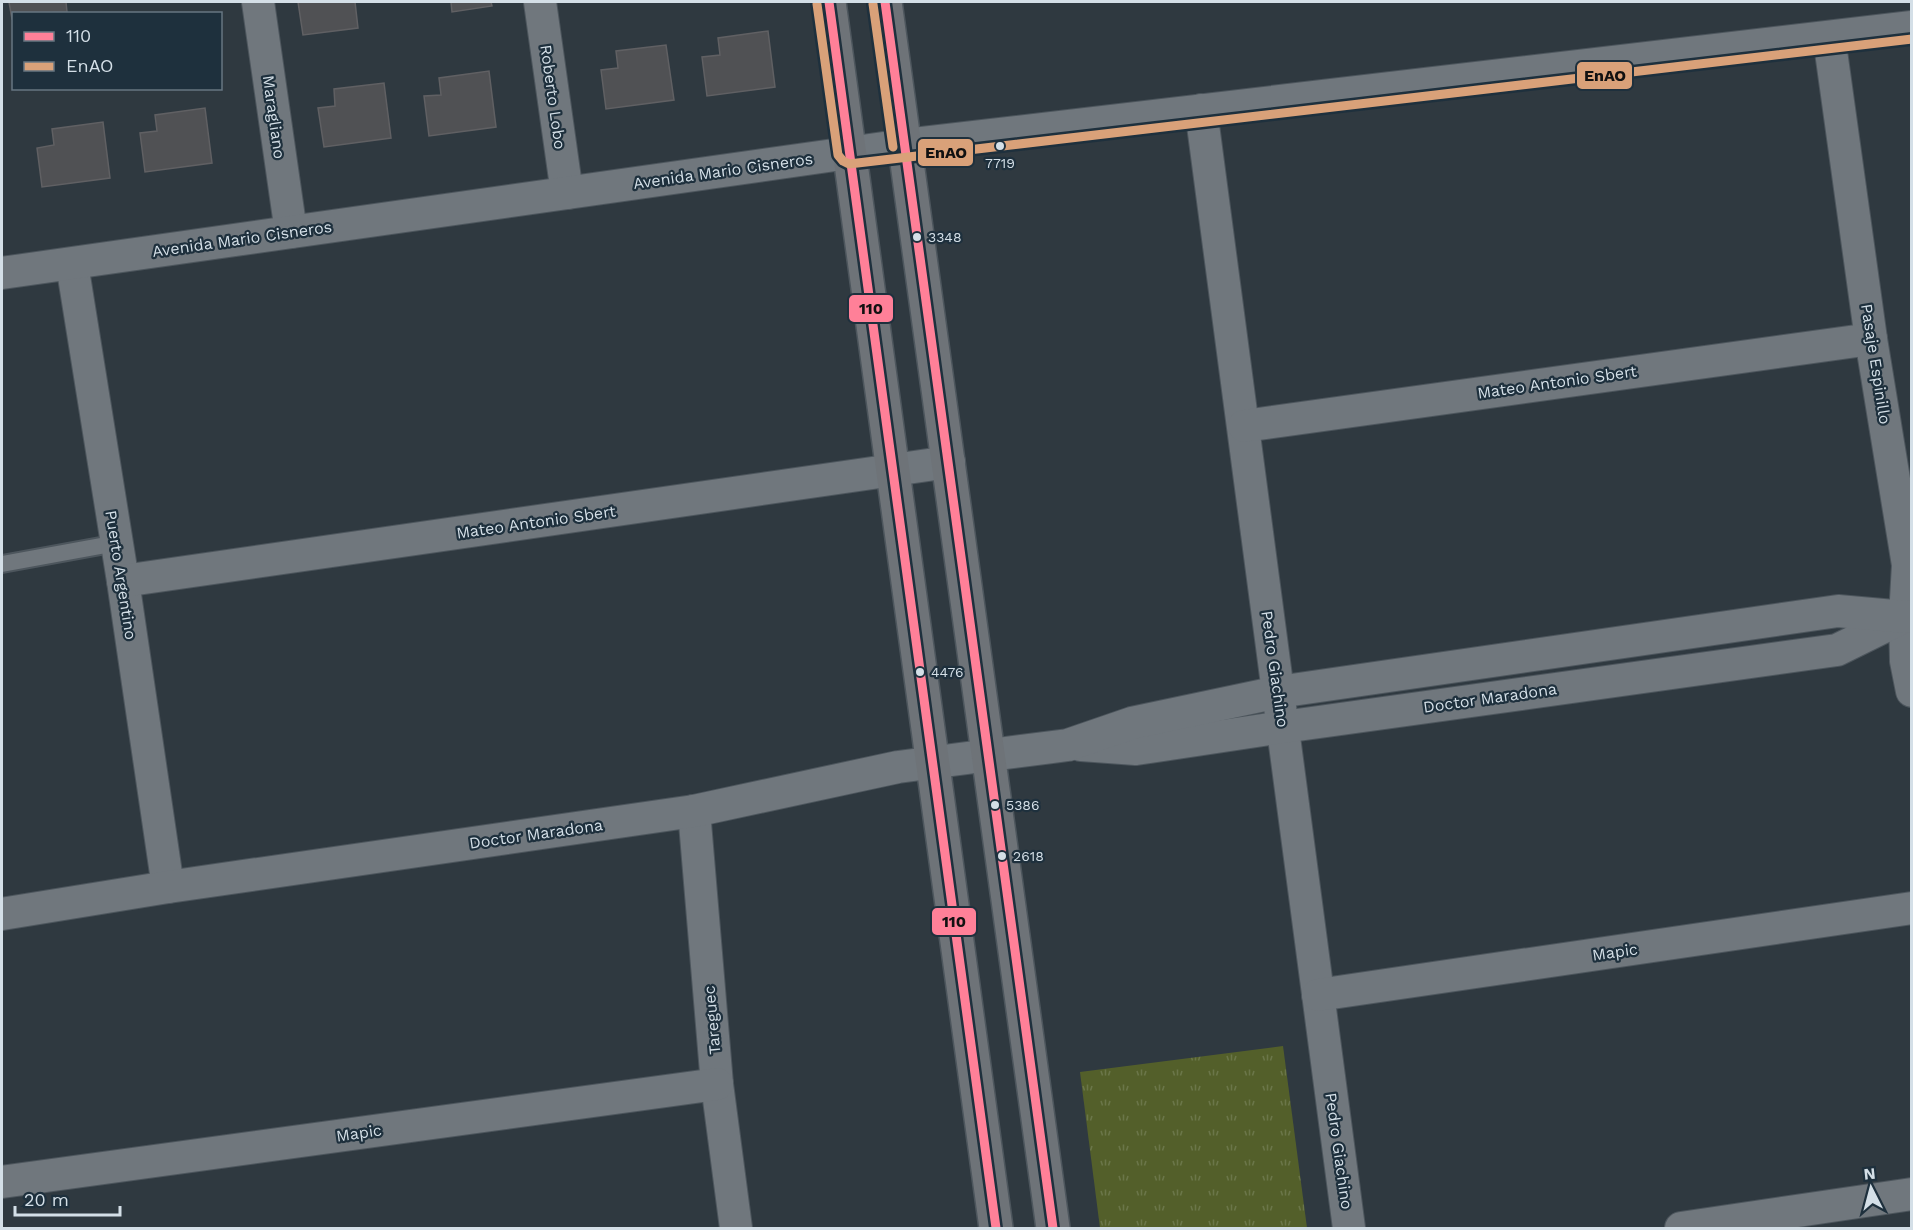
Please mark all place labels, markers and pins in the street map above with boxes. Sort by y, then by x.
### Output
marker: 7719 [994,140,1006,152]
place label: 7719 [985,155,1015,171]
place label: 3348 [928,229,962,245]
marker: 3348 [911,231,923,243]
place label: 4476 [931,664,964,680]
marker: 4476 [914,666,926,678]
place label: 5386 [1006,797,1039,813]
marker: 5386 [989,799,1001,811]
place label: 2618 [1013,848,1044,864]
marker: 2618 [996,850,1008,862]

